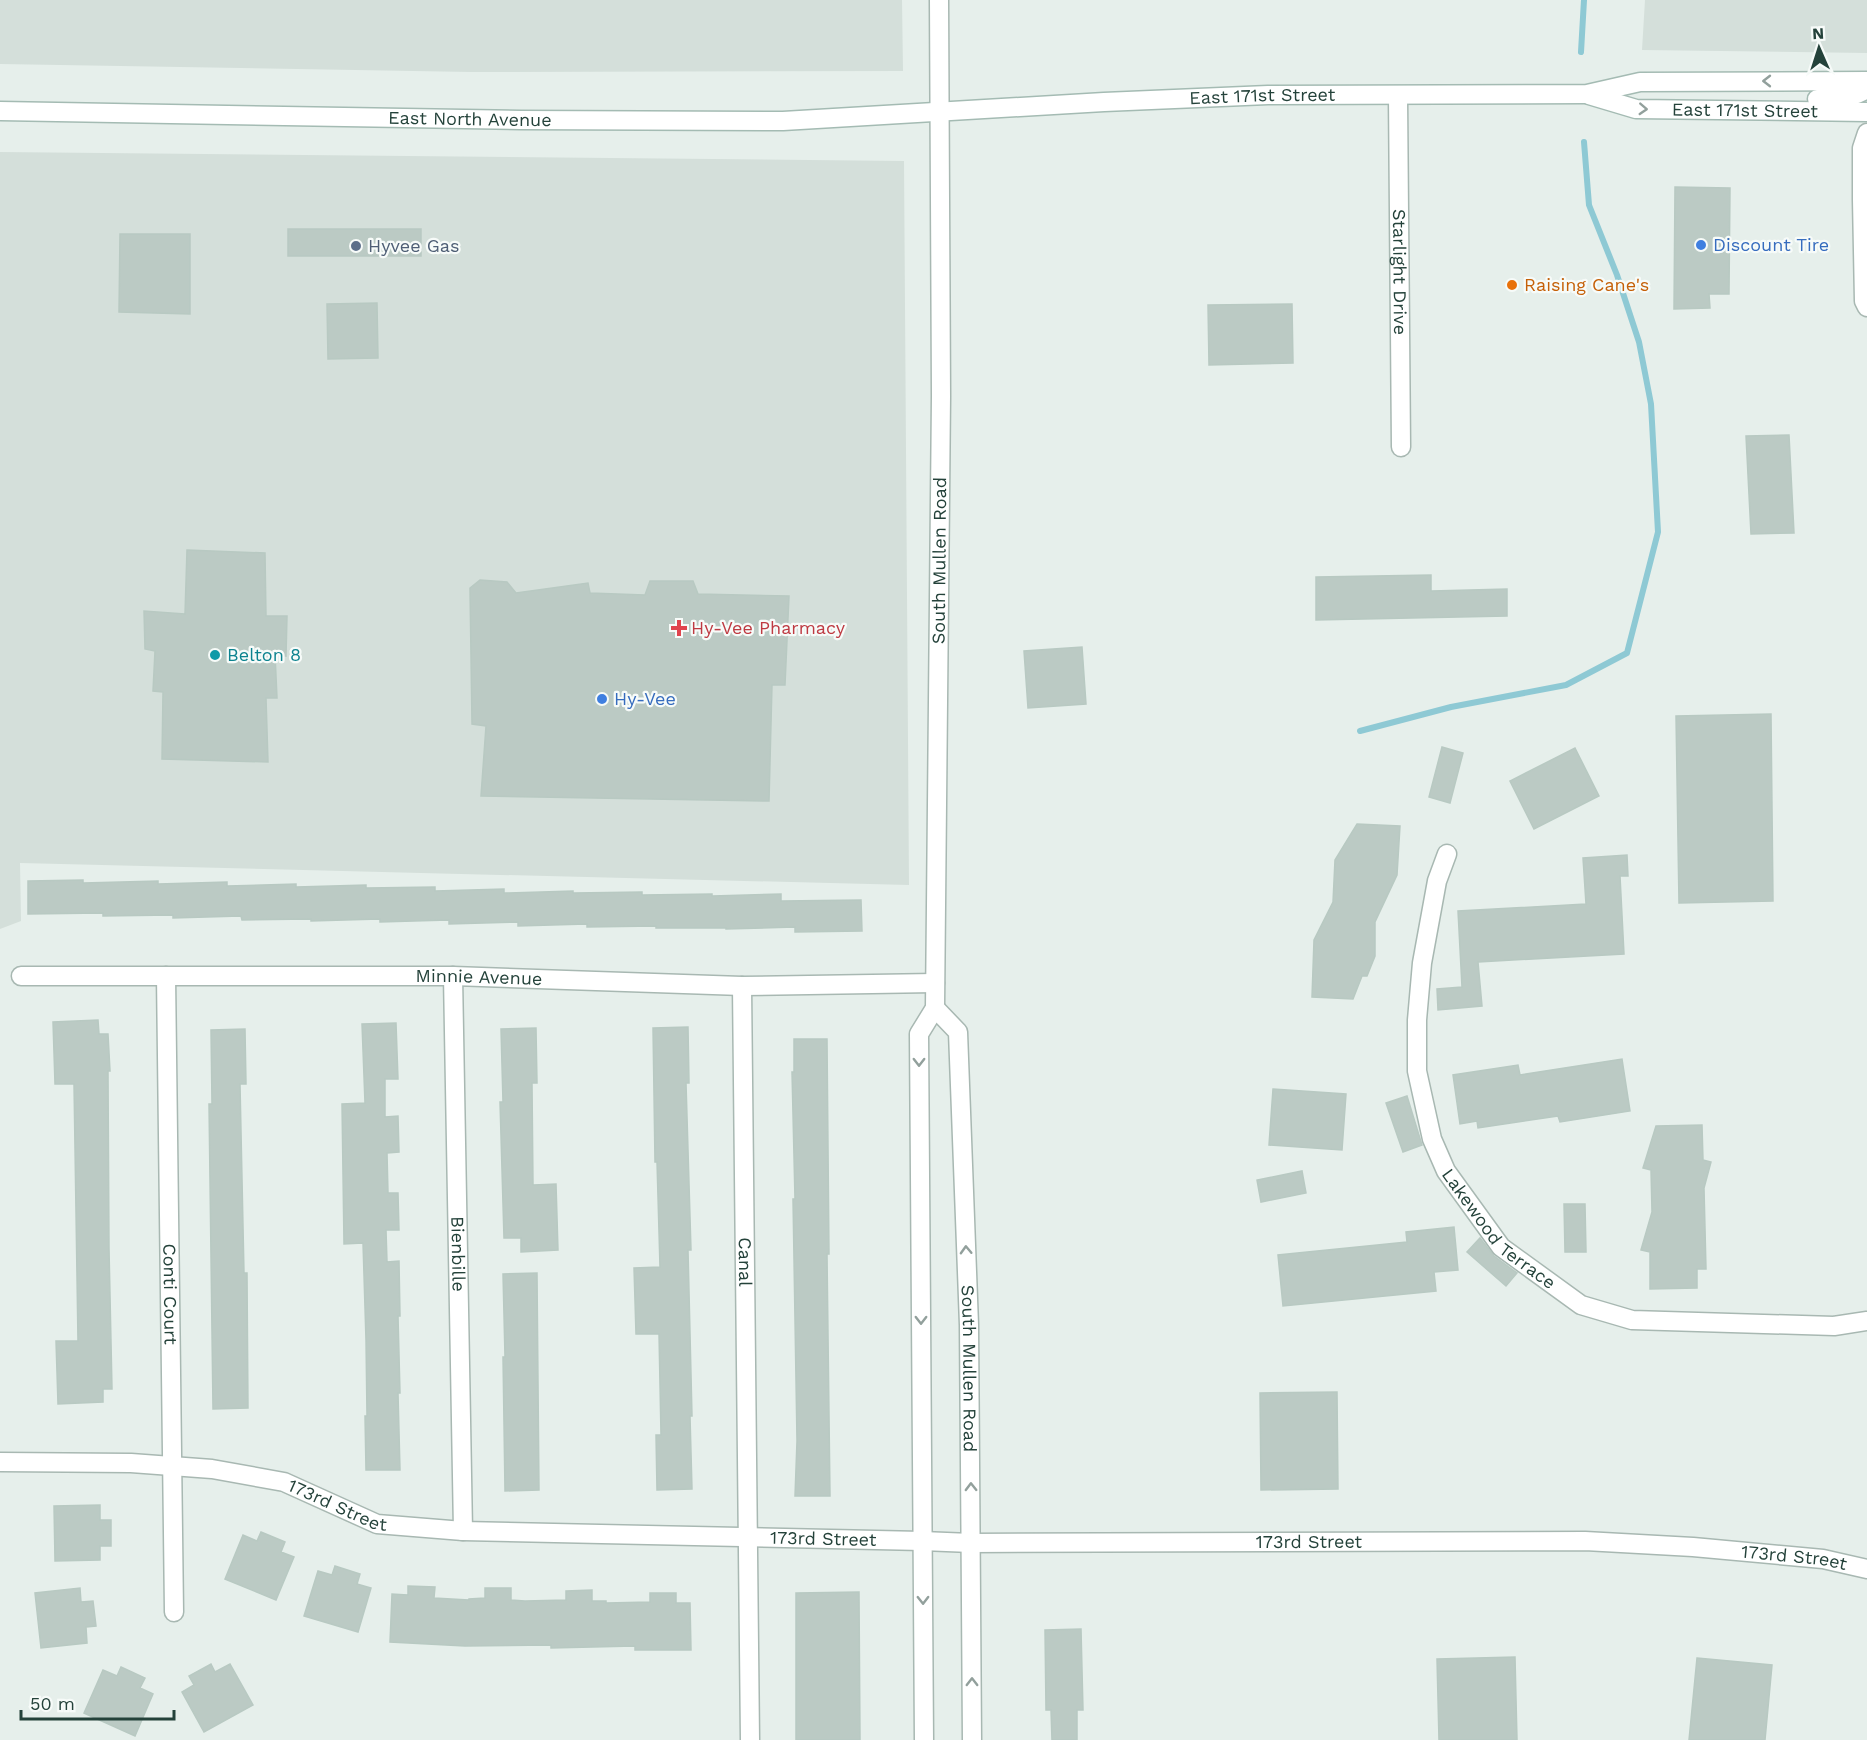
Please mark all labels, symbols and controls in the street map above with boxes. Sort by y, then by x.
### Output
north arrow [1789,18,1849,78]
text: N [1812,24,1825,43]
one-way arrow [1762,75,1771,87]
street label: East 171st Street [1189,84,1336,108]
street label: East 171st Street [1672,98,1819,121]
one-way arrow [1639,102,1648,115]
street label: East North Avenue [388,107,552,130]
street label: Starlight Drive [1389,209,1411,335]
place label: Discount Tire [1713,234,1829,255]
place label: Hyvee Gas [368,235,459,256]
marker: Discount Tire [1694,238,1708,252]
marker: Hyvee Gas [349,239,363,253]
place label: Raising Cane's [1524,274,1649,295]
marker: Raising Cane's [1505,278,1519,292]
street label: South Mullen Road [928,477,950,644]
place label: Hy-Vee Pharmacy [691,617,846,638]
marker: Hy-Vee Pharmacy [672,621,686,635]
place label: Belton 8 [227,644,301,665]
marker: Belton 8 [208,648,222,662]
place label: Hy-Vee [614,688,676,709]
marker: Hy-Vee [595,692,609,706]
street label: Minnie Avenue [416,965,543,989]
one-way arrow [913,1058,925,1067]
street label: Lakewood Terrace [1438,1164,1560,1293]
street label: Bienbille [447,1216,470,1292]
street label: Canal [735,1237,756,1287]
street label: Conti Court [159,1243,182,1345]
one-way arrow [960,1245,973,1254]
street label: South Mullen Road [958,1284,981,1452]
one-way arrow [915,1316,927,1325]
street label: 173rd Street [285,1474,388,1535]
one-way arrow [964,1482,977,1491]
street label: 173rd Street [770,1527,877,1550]
street label: 173rd Street [1256,1531,1363,1552]
street label: 173rd Street [1740,1541,1850,1574]
one-way arrow [917,1595,929,1604]
one-way arrow [966,1677,978,1686]
scale bar [21,1683,174,1721]
text: 50 m [30,1693,75,1714]

